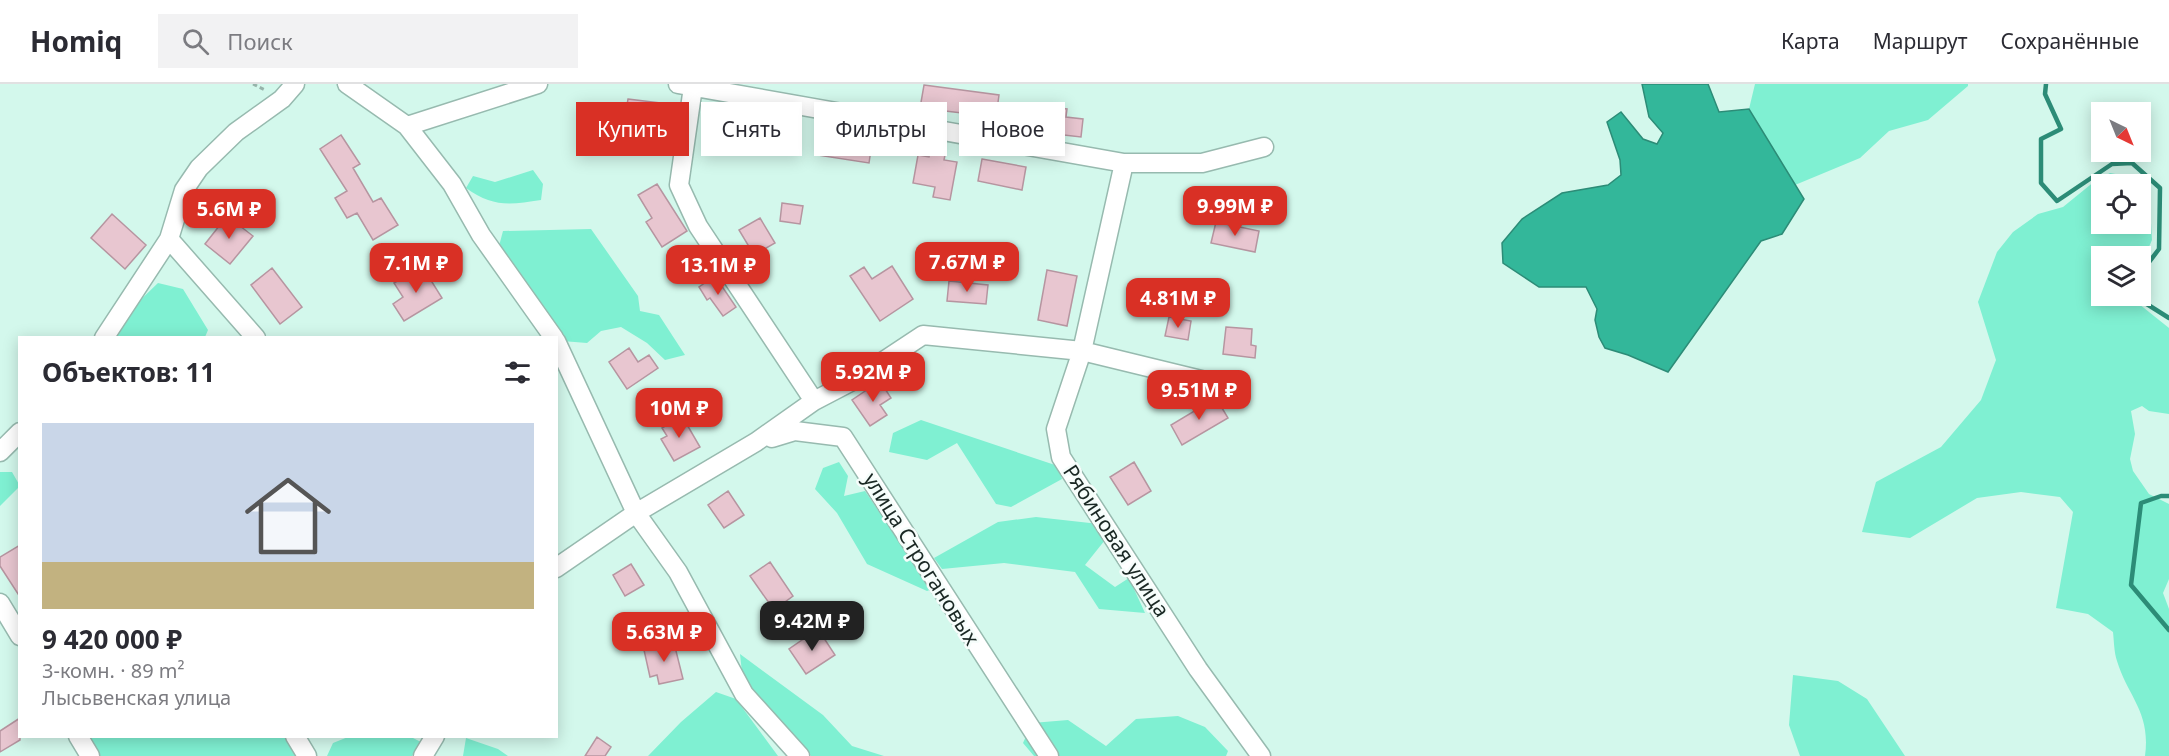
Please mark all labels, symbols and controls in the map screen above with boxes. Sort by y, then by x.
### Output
search box [158,14,578,68]
text: Homiq [30,22,122,60]
icon: search [179,25,212,58]
text: Поиск [227,26,293,56]
text: Карта [1781,27,1840,55]
text: Маршрут [1873,27,1968,55]
text: Сохранённые [2001,27,2139,55]
chip: Купить [576,102,689,156]
chip: Снять [701,102,802,156]
chip: Фильтры [814,102,947,156]
chip: Новое [959,102,1065,156]
north arrow [2091,102,2151,162]
map controls [2091,102,2151,306]
button: locate [2091,174,2151,234]
pin: 9.99M ₽ [1180,186,1290,237]
pin: 5.6M ₽ [180,189,278,240]
text: 9.99M ₽ [1197,192,1273,219]
text: 5.6M ₽ [197,195,261,222]
pin: 7.67M ₽ [912,242,1022,293]
pin: 7.1M ₽ [367,243,465,294]
pin: 13.1M ₽ [663,245,773,296]
button: layers [2091,246,2151,306]
text: 7.67M ₽ [929,248,1005,275]
text: 7.1M ₽ [384,249,448,276]
text: 13.1M ₽ [680,251,756,278]
pin: 4.81M ₽ [1123,278,1233,329]
text: 4.81M ₽ [1140,284,1216,311]
pin: 5.92M ₽ [818,352,928,403]
text: Объектов: 11 [42,354,215,390]
icon: filters [501,356,534,389]
text: 5.92M ₽ [835,358,911,385]
pin: 9.51M ₽ [1144,370,1254,421]
text: 9.51M ₽ [1161,376,1237,403]
pin: 10M ₽ [637,388,721,439]
text: 10M ₽ [650,394,708,421]
street label: Рябиновая улица [1057,459,1177,622]
icon: home [234,462,342,570]
street label: улица Строгановых [857,467,986,650]
pin: 9.42M ₽ [757,601,867,652]
text: 9.42M ₽ [774,607,850,634]
pin: 5.63M ₽ [609,612,719,663]
text: 5.63M ₽ [626,618,702,645]
text: 9 420 000 ₽ [42,621,182,657]
text: 3-комн. · 89 m² [42,657,185,684]
text: Лысьвенская улица [42,684,231,711]

